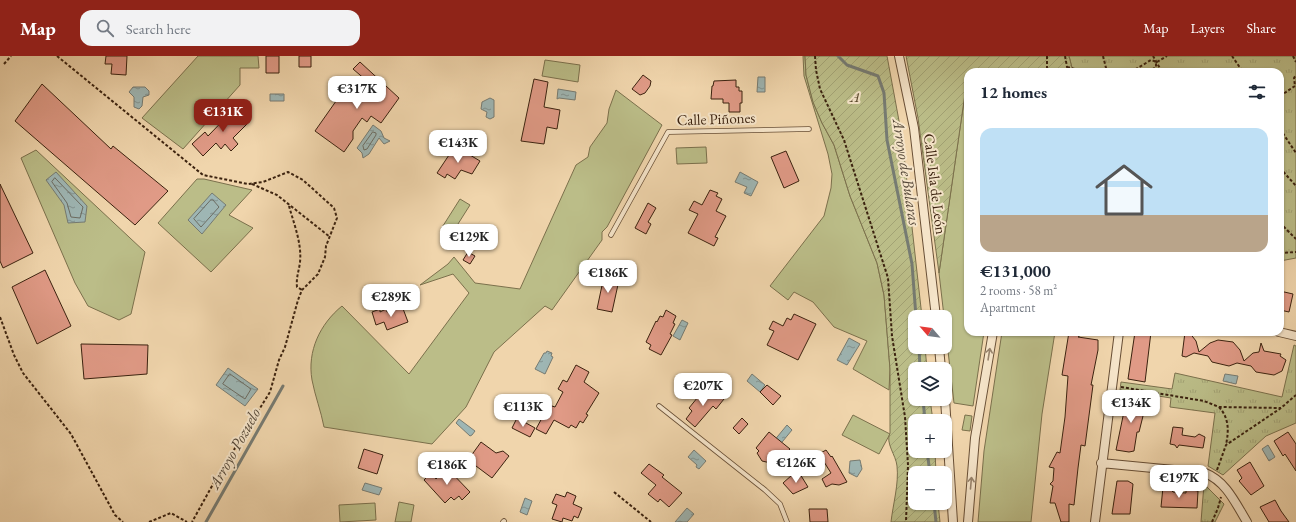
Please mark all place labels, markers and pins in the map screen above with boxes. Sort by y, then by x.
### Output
pin: €317K [329,76,385,110]
pin: €131K [195,99,251,133]
pin: €143K [430,130,486,164]
pin: €129K [441,224,497,258]
pin: €186K [580,260,636,294]
pin: €289K [363,284,419,318]
pin: €207K [675,373,731,407]
pin: €134K [1103,390,1159,424]
pin: €113K [495,394,551,428]
pin: €126K [768,450,824,484]
pin: €186K [419,452,475,486]
pin: €197K [1151,465,1207,499]

